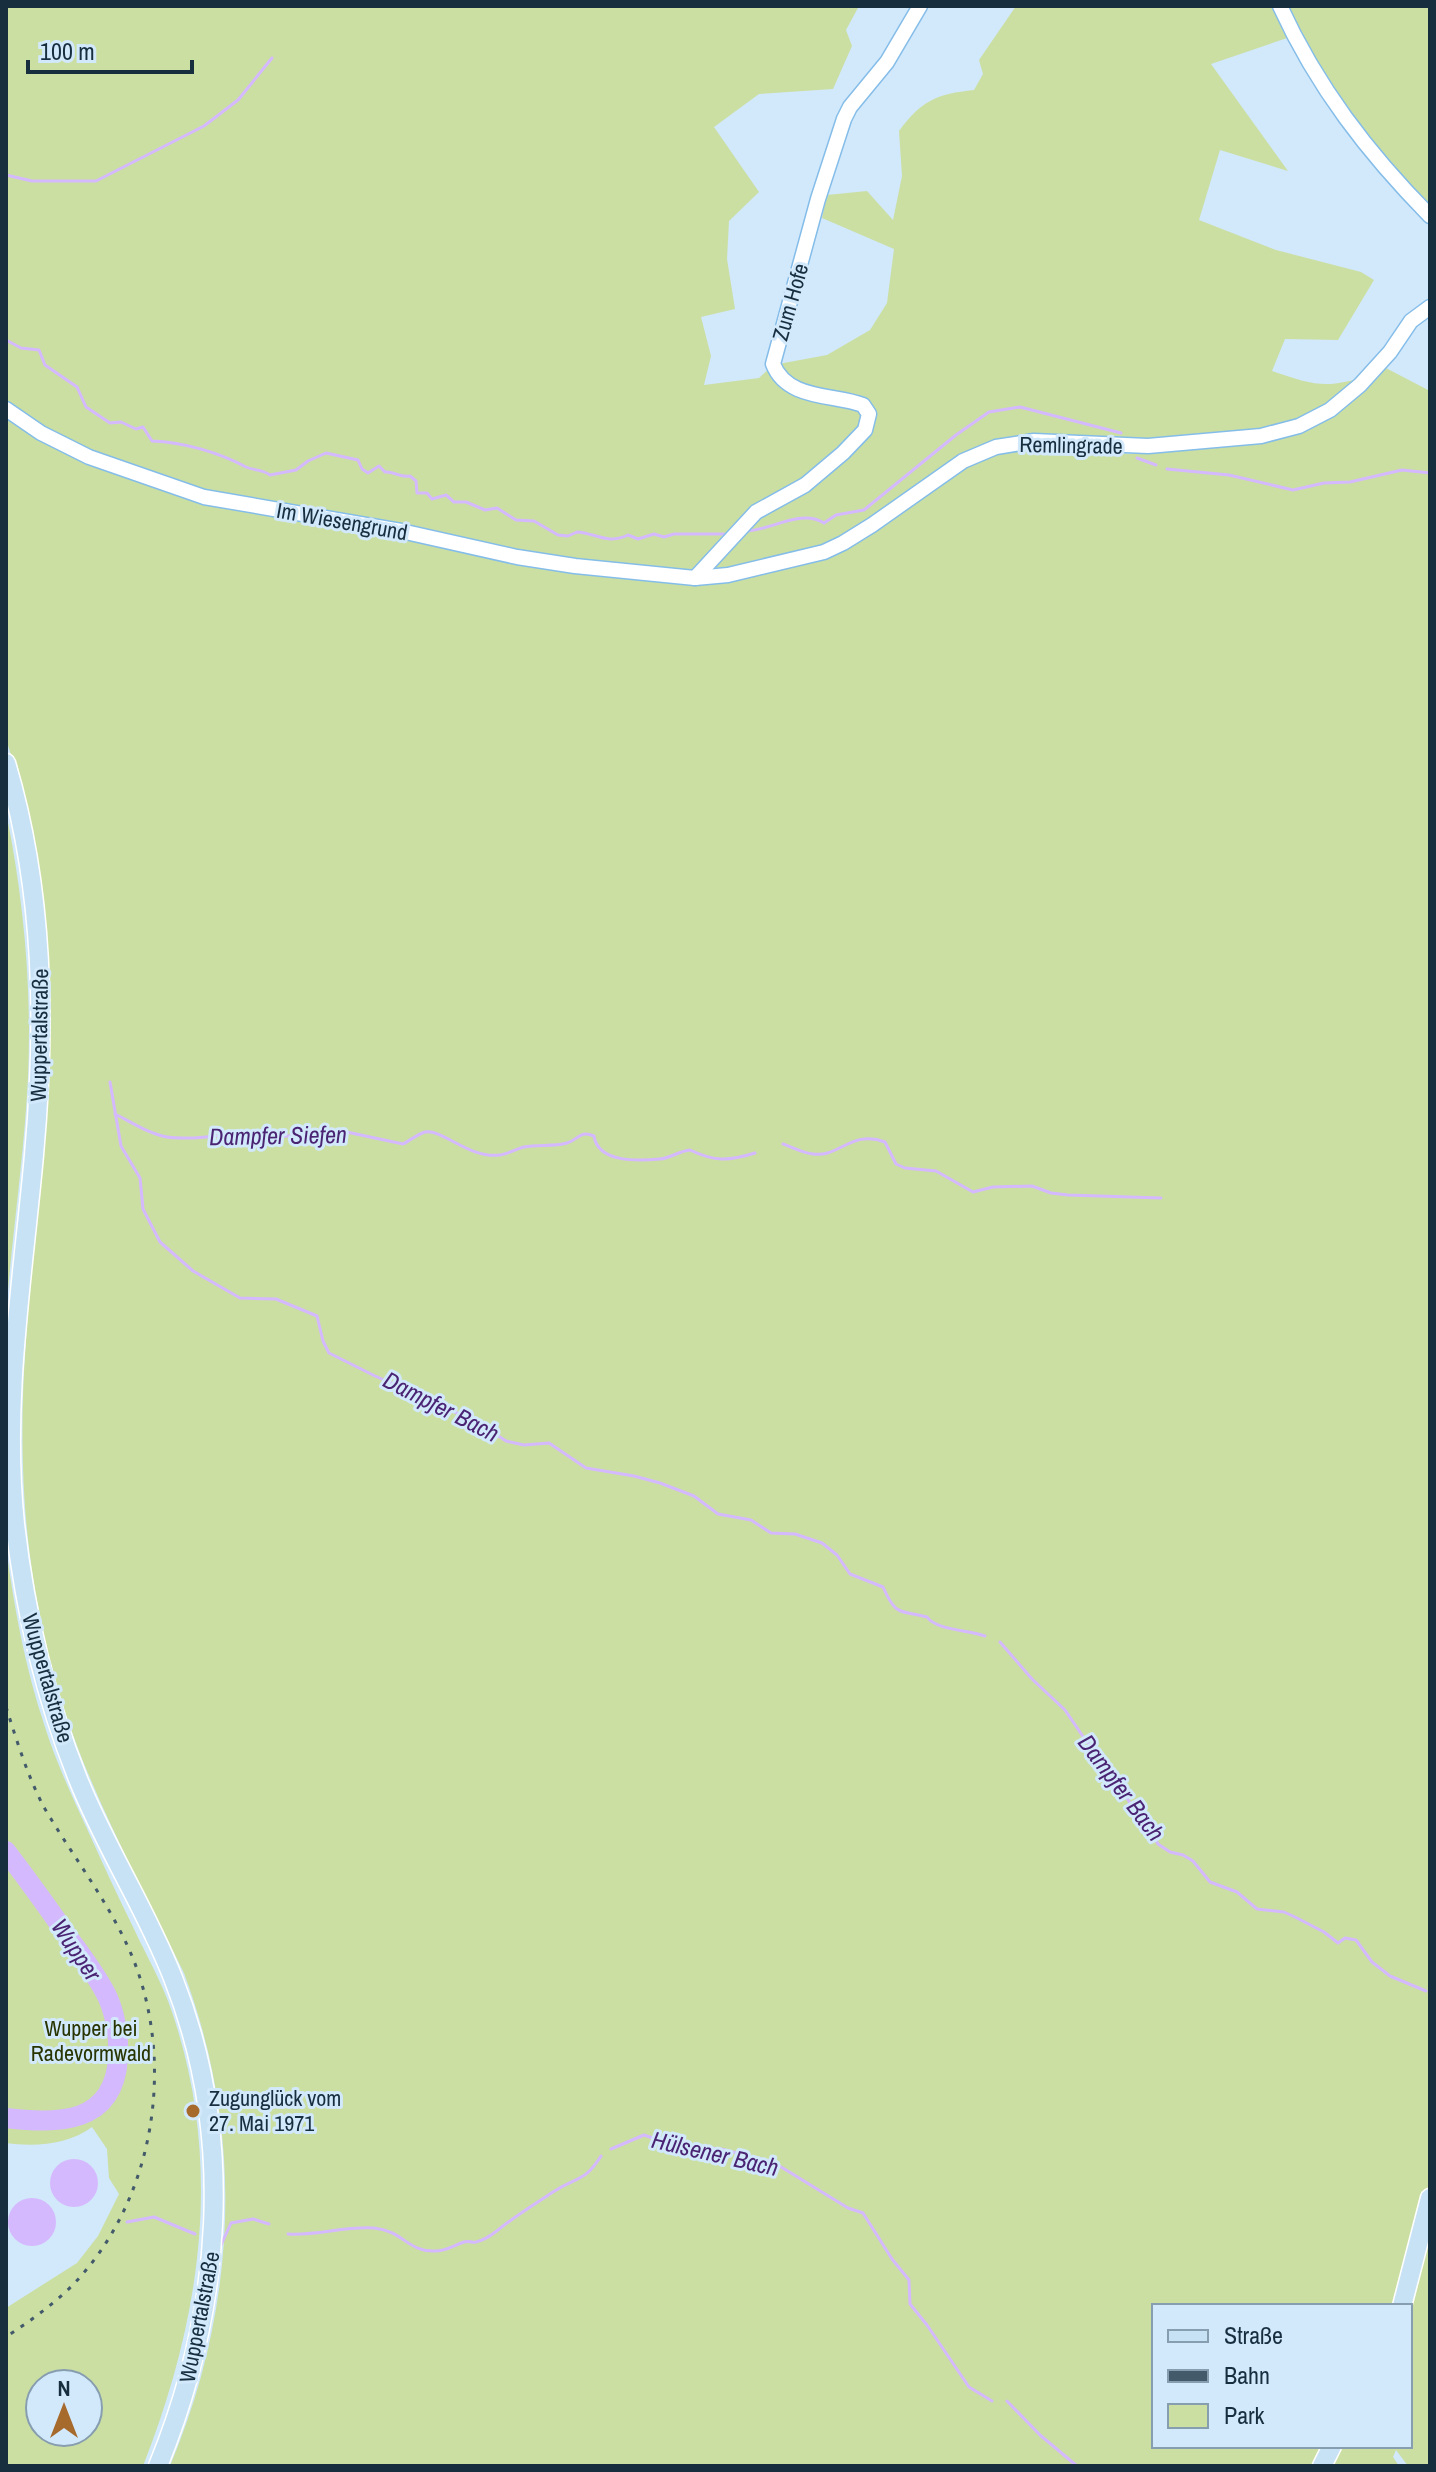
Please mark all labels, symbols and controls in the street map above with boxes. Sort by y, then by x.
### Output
scale bar [28,24,192,74]
text: 100 m [40,35,95,67]
street label: Zum Hofe [765,260,815,344]
street label: Remlingrade [1019,429,1123,461]
street label: Im Wiesengrund [274,495,410,547]
street label: Wuppertalstraße [23,968,55,1102]
water label: Dampfer Siefen [209,1118,347,1152]
water label: Dampfer Bach [378,1363,505,1449]
street label: Wuppertalstraße [15,1610,81,1746]
water label: Dampfer Bach [1071,1728,1172,1847]
water label: Wupper [44,1912,110,1988]
park label: Wupper bei Radevormwald [31,2013,151,2068]
place label: Zugunglück vom 27. Mai 1971 [209,2083,341,2138]
marker: Zugunglück vom 27. Mai 1971 [184,2102,202,2120]
water label: Hülsener Bach [649,2123,782,2183]
street label: Wuppertalstraße [172,2249,226,2385]
legend [1152,2304,1412,2448]
text: Straße [1224,2319,1283,2351]
text: Bahn [1224,2359,1270,2391]
north arrow [24,2368,104,2448]
text: N [57,2373,71,2403]
text: Park [1224,2399,1265,2431]

